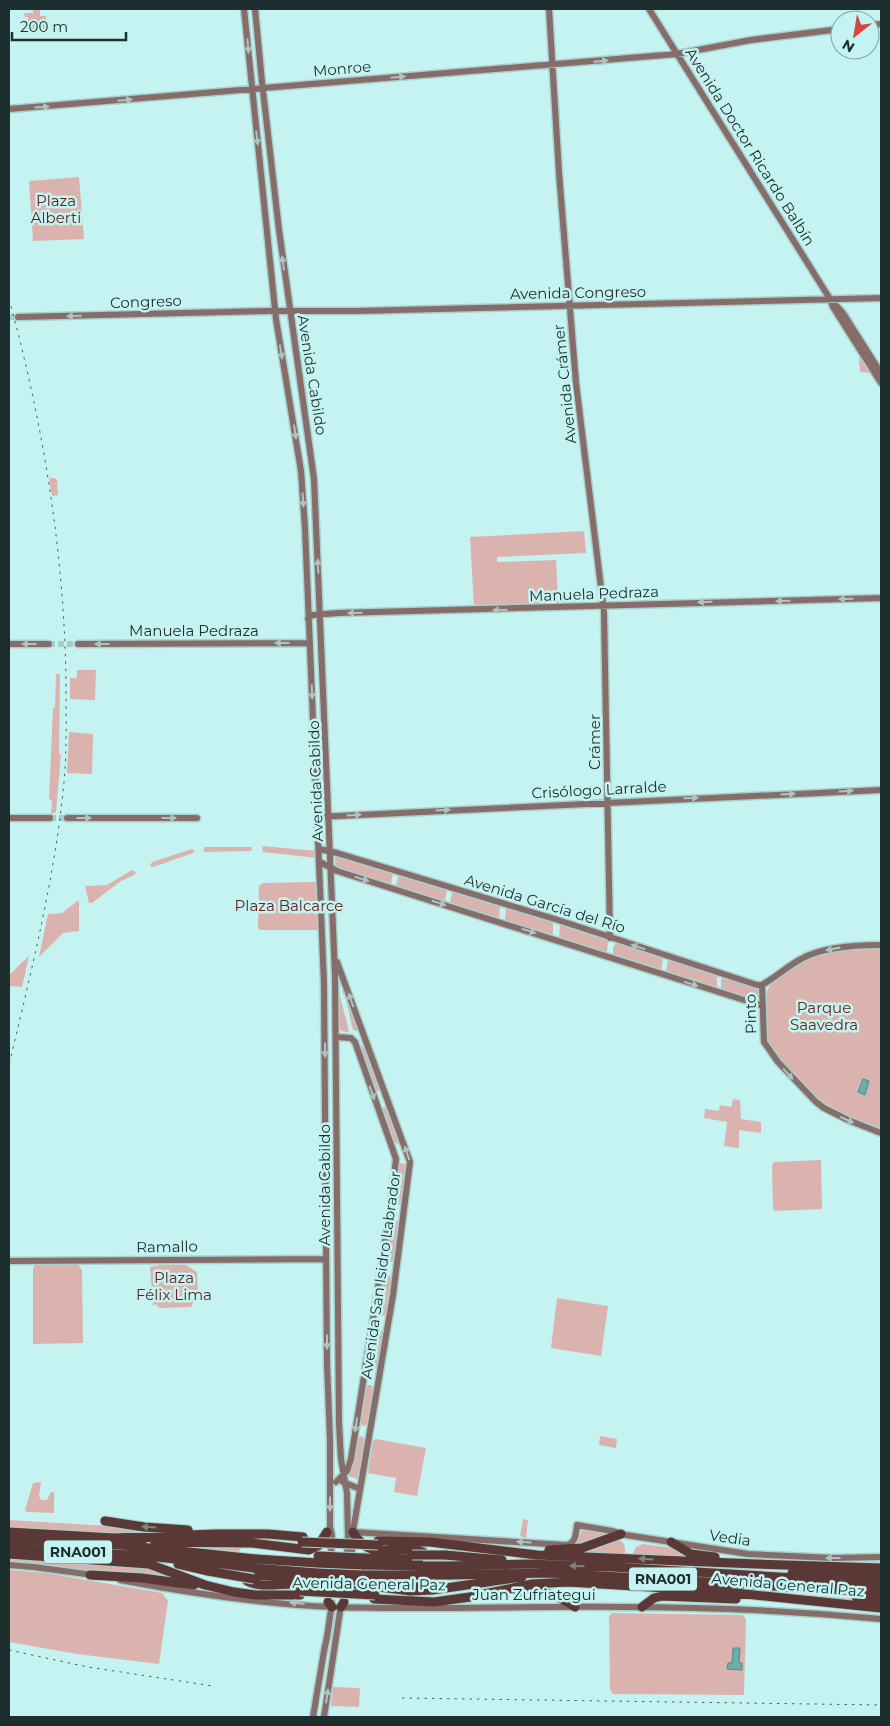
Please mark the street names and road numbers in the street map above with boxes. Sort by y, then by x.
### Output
street label: Avenida Doctor Ricardo Balbín [681,44,819,249]
street label: Monroe [312,57,372,81]
street label: Avenida Congreso [510,282,646,303]
street label: Congreso [110,291,182,312]
street label: Avenida Cabildo [294,313,331,436]
street label: Avenida Crámer [549,323,580,445]
street label: Manuela Pedraza [529,582,659,605]
street label: Manuela Pedraza [129,621,259,640]
street label: Crámer [585,714,604,770]
street label: Avenida Cabildo [304,720,327,842]
street label: Crisólogo Larralde [531,776,667,803]
street label: Avenida García del Río [462,870,628,937]
street label: Pinto [741,994,760,1034]
street label: Avenida Cabildo [315,1124,334,1246]
street label: Avenida San Isidro Labrador [357,1170,404,1380]
street label: Ramallo [136,1236,198,1257]
street label: Vedia [708,1525,752,1550]
road number: RNA001 [44,1540,112,1564]
road number: RNA001 [629,1568,697,1590]
street label: Avenida General Paz [711,1568,866,1601]
street label: Avenida General Paz [292,1573,446,1594]
street label: Juan Zufriategui [471,1585,596,1604]

